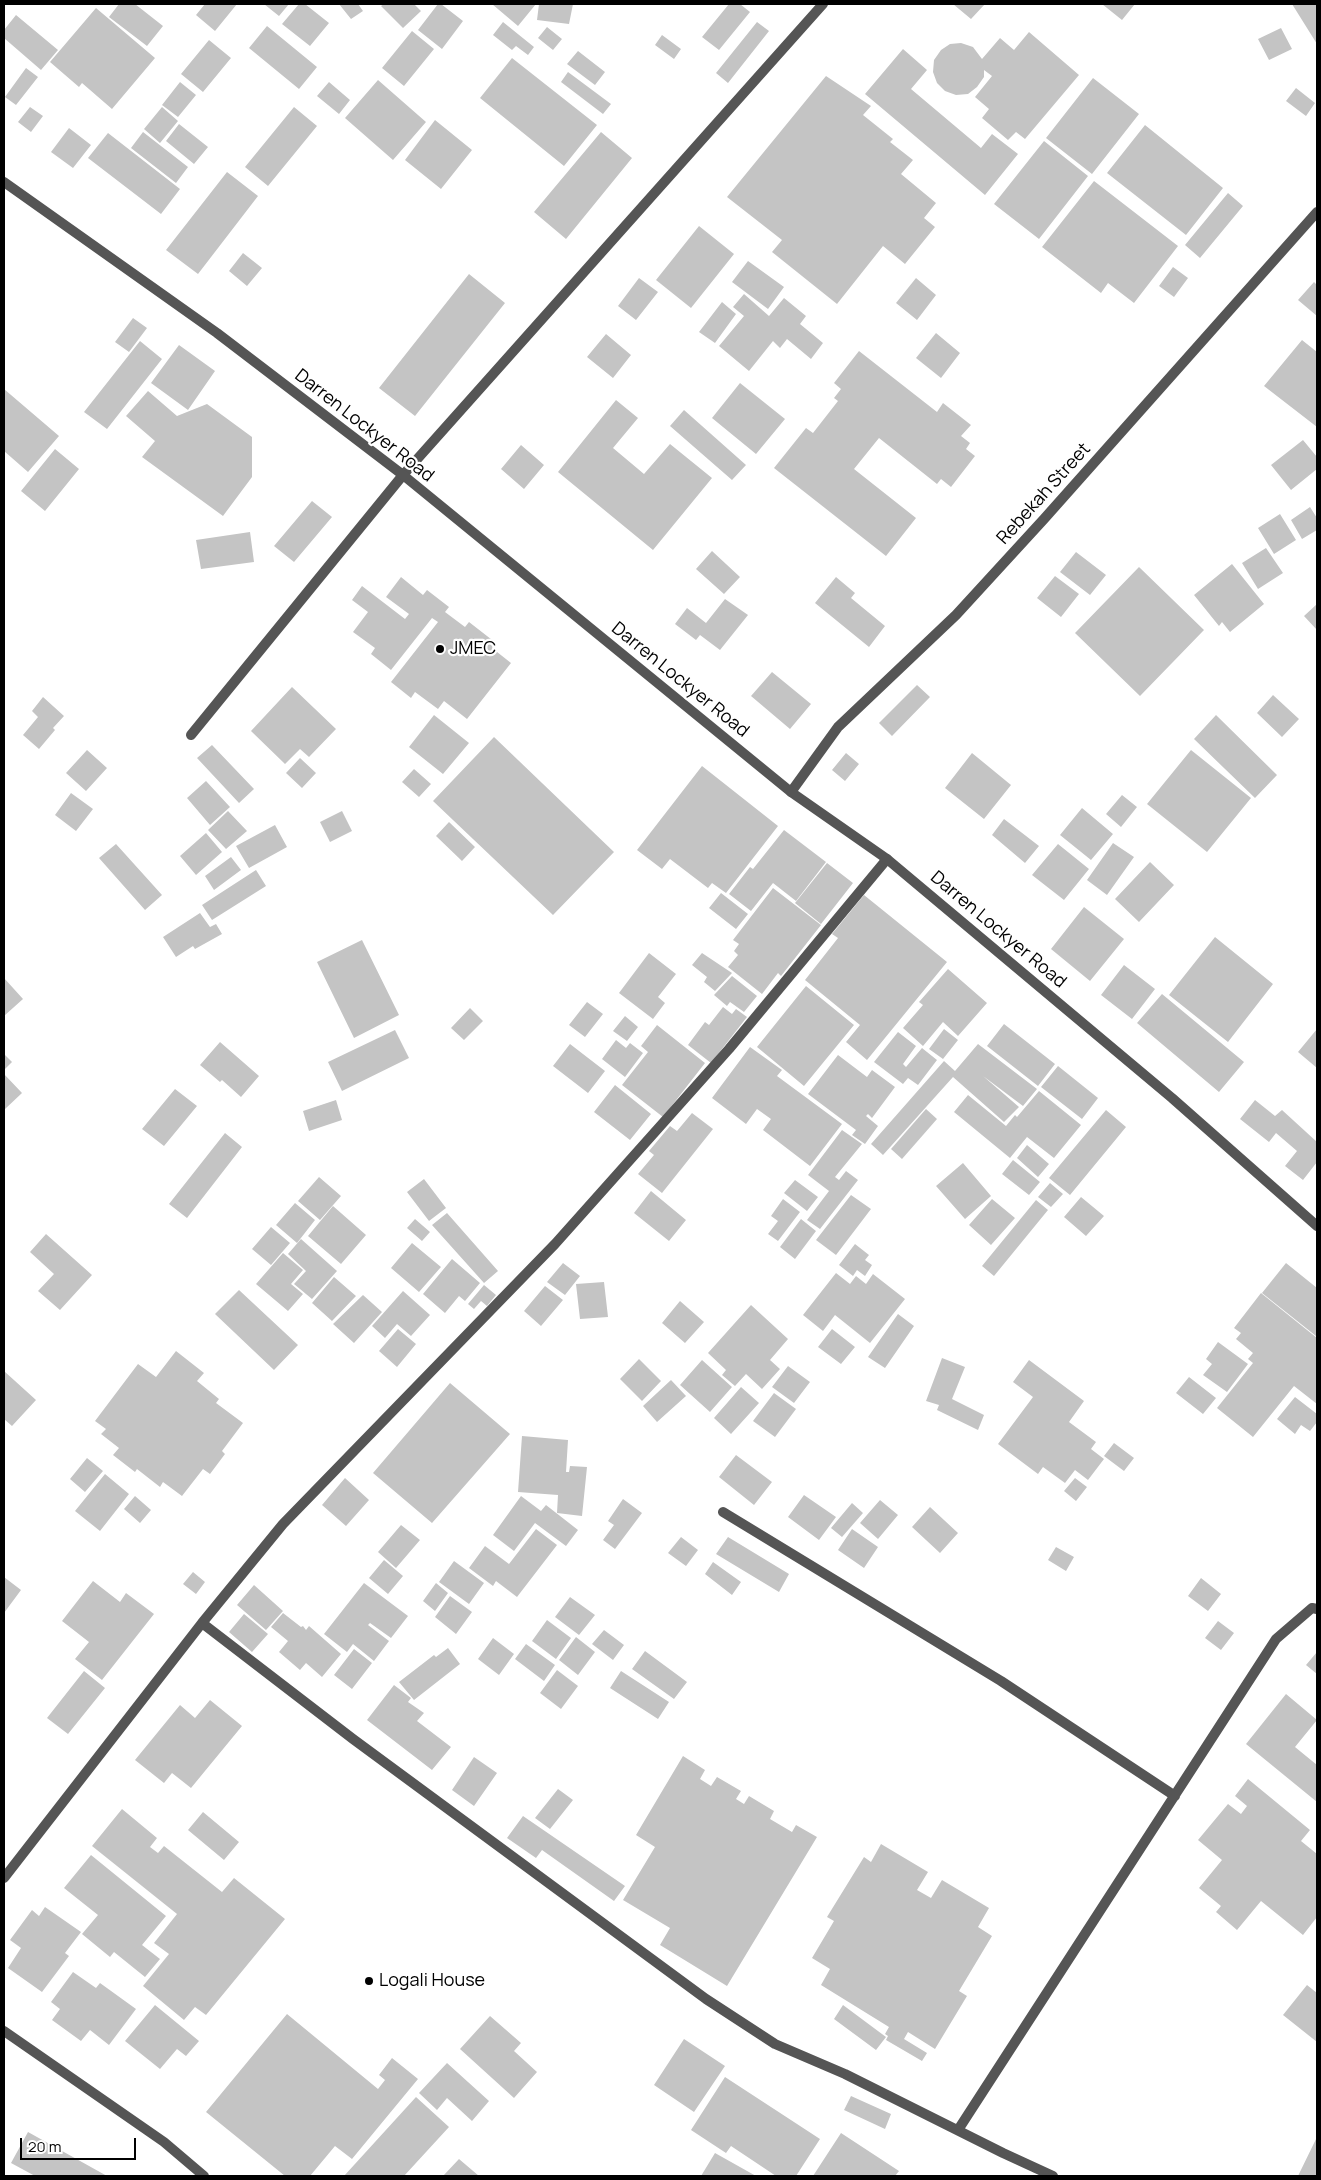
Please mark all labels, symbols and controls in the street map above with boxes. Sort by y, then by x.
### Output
street label: Darren Lockyer Road [290,365,438,487]
street label: Rebekah Street [993,439,1095,549]
street label: Darren Lockyer Road [607,618,753,742]
place label: JMEC [450,638,496,660]
marker: JMEC [434,643,446,655]
street label: Darren Lockyer Road [926,867,1070,993]
place label: Logali House [379,1970,485,1992]
marker: Logali House [363,1975,375,1987]
scale bar [22,2128,139,2160]
text: 20 m [28,2136,61,2157]

